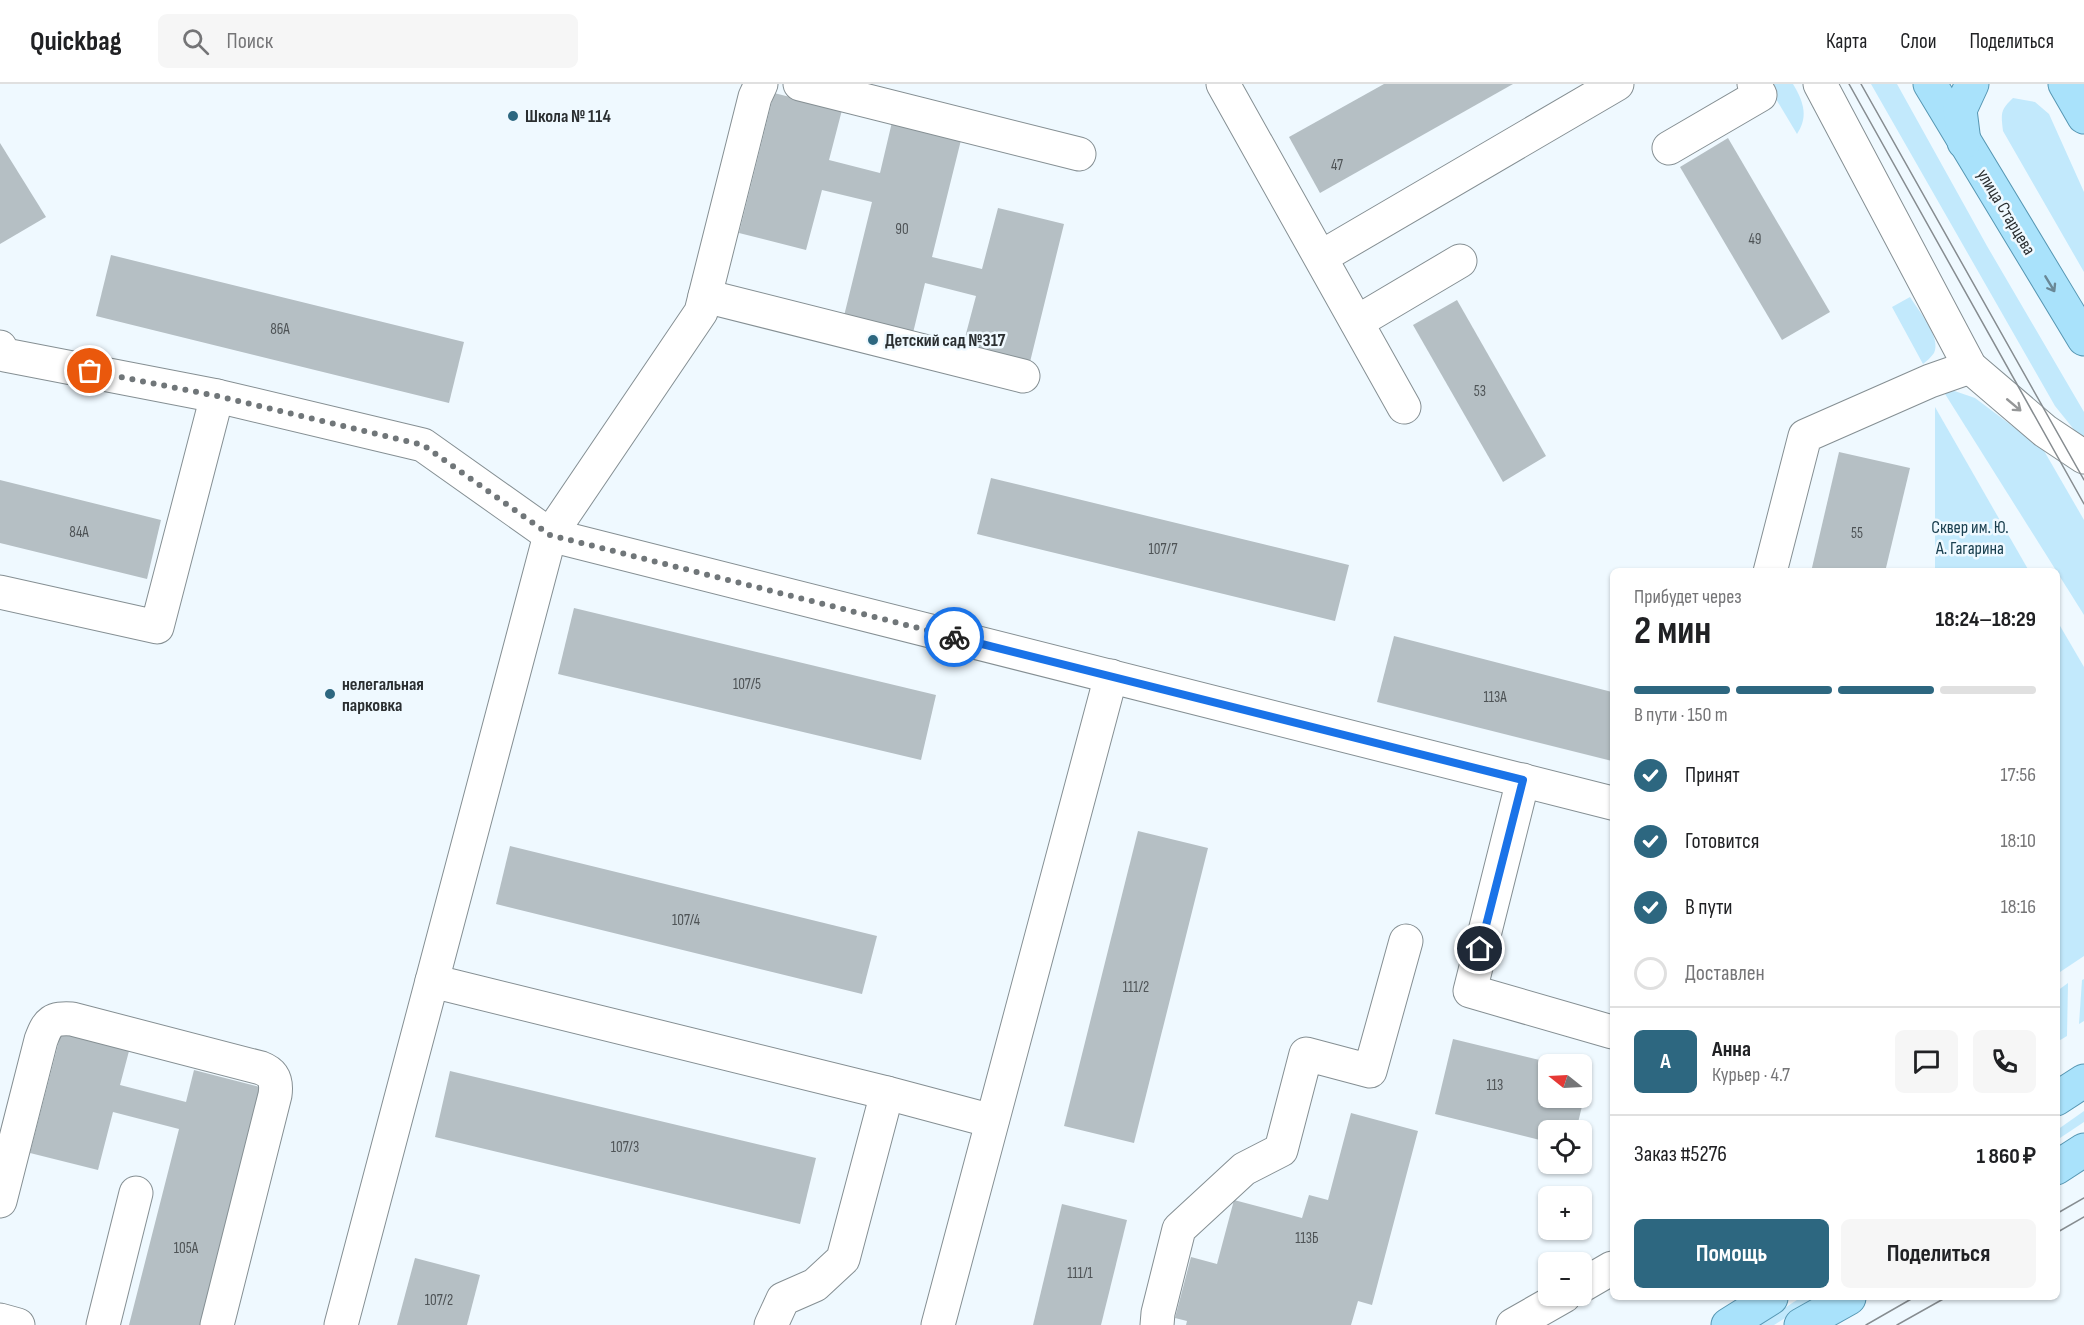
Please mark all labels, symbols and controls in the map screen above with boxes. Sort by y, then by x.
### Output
search box [158,14,578,68]
text: Quickbag [30,25,122,58]
icon: search [179,25,212,58]
text: Поиск [227,28,273,55]
text: Карта [1826,29,1867,54]
text: Слои [1900,29,1936,54]
text: Поделиться [1969,29,2054,54]
place label: Школа № 114 [525,106,611,127]
marker: Школа № 114 [506,109,520,123]
house number: 47 [1331,156,1343,175]
street label: улица Старцева [1972,165,2040,259]
house number: 90 [895,220,909,239]
house number: 49 [1749,230,1761,249]
one-way arrow [2044,275,2056,292]
house number: 86А [270,320,290,339]
place label: Детский сад №317 [885,330,1006,351]
marker: Детский сад №317 [866,333,880,347]
pin [64,345,115,396]
icon: bag [73,354,106,387]
house number: 53 [1474,382,1486,401]
one-way arrow [2006,399,2022,412]
park label: Сквер им. Ю. А. Гагарина [1931,517,2009,559]
house number: 84А [69,523,89,542]
house number: 55 [1851,524,1863,543]
house number: 107/7 [1149,540,1177,559]
text: Прибудет через [1634,585,1742,609]
text: 18:24–18:29 [1936,606,2036,633]
courier [924,607,984,667]
text: 2 мин [1634,608,1711,655]
icon: bike [938,621,971,654]
place label: нелегальная парковка [342,674,424,716]
house number: 107/5 [733,675,761,694]
marker: нелегальная парковка [323,687,337,701]
house number: 113А [1483,688,1507,707]
text: В пути · 150 m [1634,703,1728,727]
icon: check [1634,759,1667,792]
text: Принят [1685,762,1740,789]
text: 17:56 [2001,763,2036,787]
icon: check [1634,825,1667,858]
text: Готовится [1685,828,1759,855]
text: 18:10 [2001,829,2036,853]
icon: check [1634,891,1667,924]
text: В пути [1685,894,1733,921]
text: 18:16 [2001,895,2036,919]
house number: 107/4 [672,911,700,930]
pin [1454,923,1505,974]
icon: home [1463,932,1496,965]
text: Доставлен [1685,960,1765,987]
house number: 111/2 [1123,978,1149,997]
button: chat [1895,1030,1958,1093]
button: phone [1973,1030,2036,1093]
text: Анна [1712,1036,1751,1063]
text: А [1660,1048,1671,1075]
north arrow [1538,1054,1592,1108]
map controls [1538,1054,1592,1306]
text: Курьер · 4.7 [1712,1063,1790,1087]
house number: 113 [1487,1076,1503,1095]
button: locate [1538,1120,1592,1174]
house number: 107/3 [611,1138,639,1157]
text: Заказ #5276 [1634,1141,1727,1168]
text: 1 860 ₽ [1976,1143,2036,1170]
button: + [1538,1186,1592,1240]
button: Помощь [1634,1219,1829,1288]
button: Поделиться [1841,1219,2036,1288]
house number: 113Б [1295,1229,1319,1248]
house number: 105А [174,1239,199,1258]
button: − [1538,1252,1592,1306]
house number: 111/1 [1067,1264,1094,1283]
house number: 107/2 [425,1291,453,1310]

